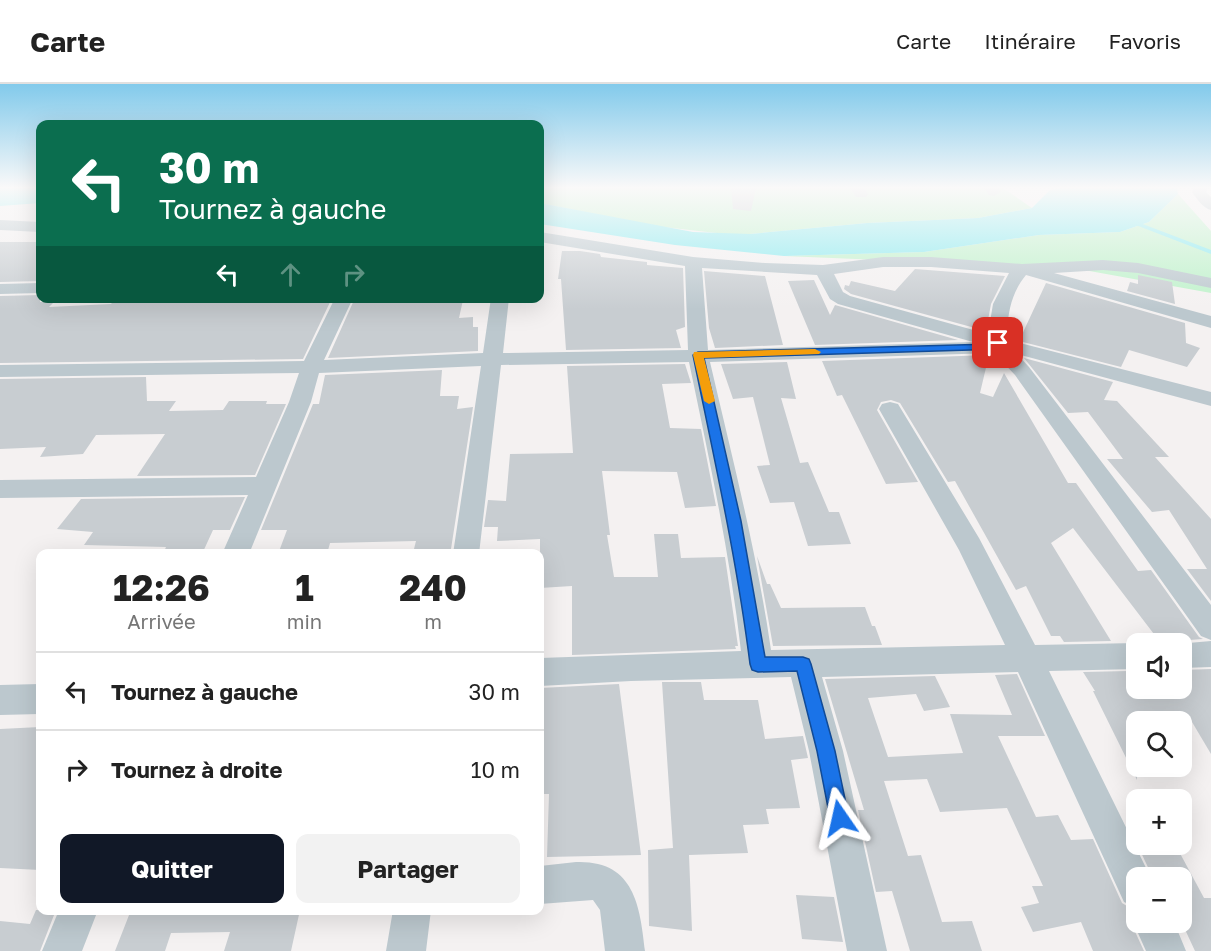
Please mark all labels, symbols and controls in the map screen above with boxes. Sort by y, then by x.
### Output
text: Carte [30,25,105,58]
text: Carte [896,28,951,54]
text: Itinéraire [984,28,1076,54]
text: Favoris [1109,28,1181,54]
text: 30 m [159,142,259,192]
icon: left [60,144,138,222]
text: Tournez à gauche [159,193,386,225]
icon: left [211,258,244,291]
icon: ahead [274,258,307,291]
icon: right [337,258,370,291]
pin [972,317,1023,368]
icon: arrive [981,326,1014,359]
text: 12:26 [113,566,210,609]
text: 1 [295,566,314,609]
text: 240 [399,566,467,609]
text: Arrivée [127,609,196,633]
text: min [287,609,322,633]
text: m [424,609,442,633]
map controls [1126,633,1192,933]
button: sound [1126,633,1192,699]
icon: left [60,675,93,708]
text: Tournez à gauche [111,678,298,705]
text: 30 m [469,678,520,705]
button: search [1126,711,1192,777]
icon: right [60,753,93,786]
text: Tournez à droite [111,756,282,783]
text: 10 m [471,756,520,783]
position arrow [808,786,872,850]
button: + [1126,789,1192,855]
button: Quitter [60,834,284,903]
button: Partager [296,834,520,903]
button: − [1126,867,1192,933]

